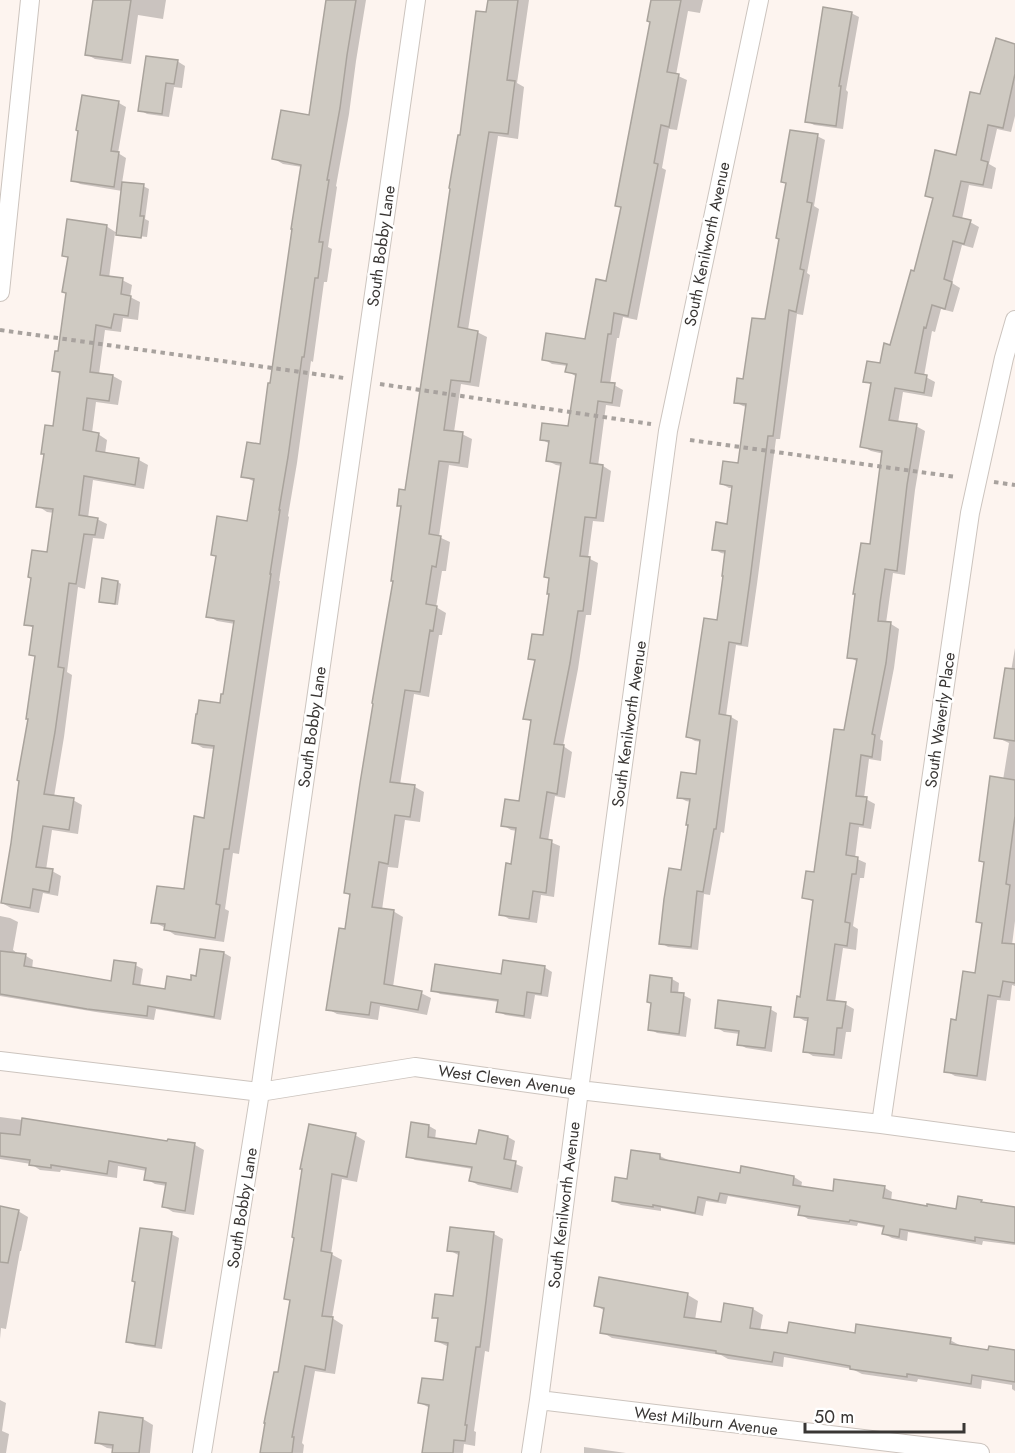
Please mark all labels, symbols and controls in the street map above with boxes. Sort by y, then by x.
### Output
street label: South Kenilworth Avenue [678,160,736,328]
street label: South Bobby Lane [361,184,401,308]
street label: South Kenilworth Avenue [606,639,652,809]
street label: South Waverly Place [919,651,961,789]
street label: South Bobby Lane [292,665,332,789]
street label: West Cleven Avenue [437,1059,577,1101]
street label: South Kenilworth Avenue [542,1120,586,1290]
street label: South Bobby Lane [221,1146,263,1270]
scale bar [805,1396,964,1434]
street label: West Milburn Avenue [633,1401,779,1441]
text: 50 m [814,1404,854,1430]

